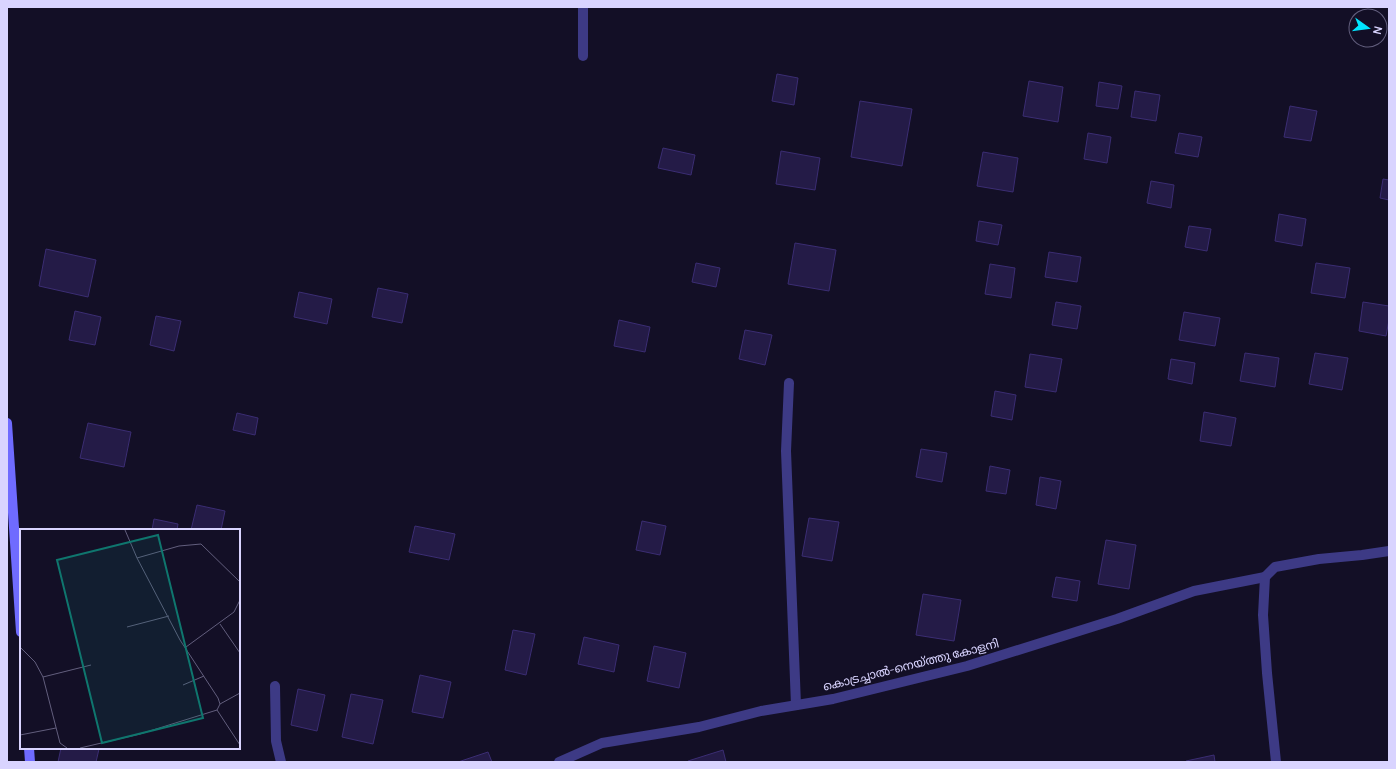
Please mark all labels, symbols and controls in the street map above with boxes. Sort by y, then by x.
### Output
north arrow [1348,8,1388,48]
text: N [1370,25,1386,36]
inset map [20,529,240,749]
street label: കൊട്രച്ചാൽ-നെയ്ത്തു കോളനി [821,634,1001,695]

